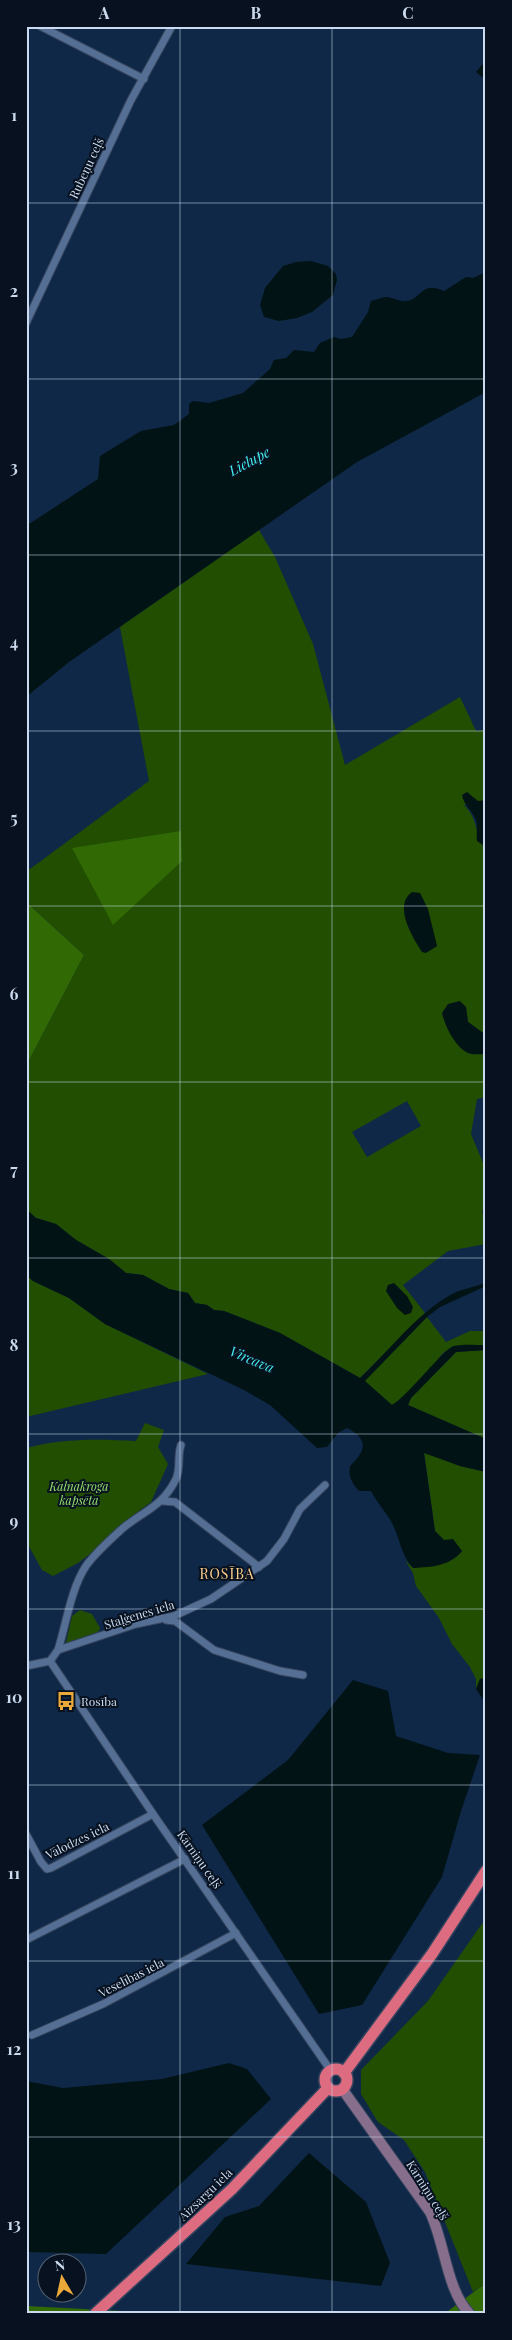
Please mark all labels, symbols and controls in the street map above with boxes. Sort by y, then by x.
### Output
text: A [98,2,110,23]
text: B [251,2,262,23]
text: C [402,2,414,23]
text: 1 [11,104,17,125]
street label: Rubeņu ceļš [65,135,107,201]
text: 2 [10,280,18,301]
water label: Lielupe [224,442,273,480]
text: 3 [10,456,18,477]
text: 4 [10,631,18,652]
text: 5 [10,807,18,828]
text: 6 [10,983,19,1004]
text: 7 [10,1159,18,1180]
text: 8 [10,1334,19,1355]
water label: Vircava [227,1341,277,1377]
park label: Kalnakroga kapsēta [48,1478,109,1508]
text: 9 [10,1510,19,1531]
district label: ROSĪBA [199,1564,255,1583]
street label: Staļģenes iela [102,1596,176,1632]
text: 10 [6,1686,22,1707]
bus stop icon: Rosība [55,1690,77,1712]
place label: Rosība [81,1693,117,1709]
street label: Vālodzes iela [42,1818,111,1863]
street label: Kārniņu ceļš [174,1827,226,1891]
text: 11 [8,1862,20,1883]
street label: Veselības iela [95,1954,166,2001]
text: 12 [7,2038,21,2059]
street label: Kārniņu ceļš [403,2157,453,2223]
street label: Aizsargu iela [174,2164,235,2224]
text: 13 [7,2213,21,2234]
north arrow [38,2252,88,2302]
text: N [53,2254,66,2275]

